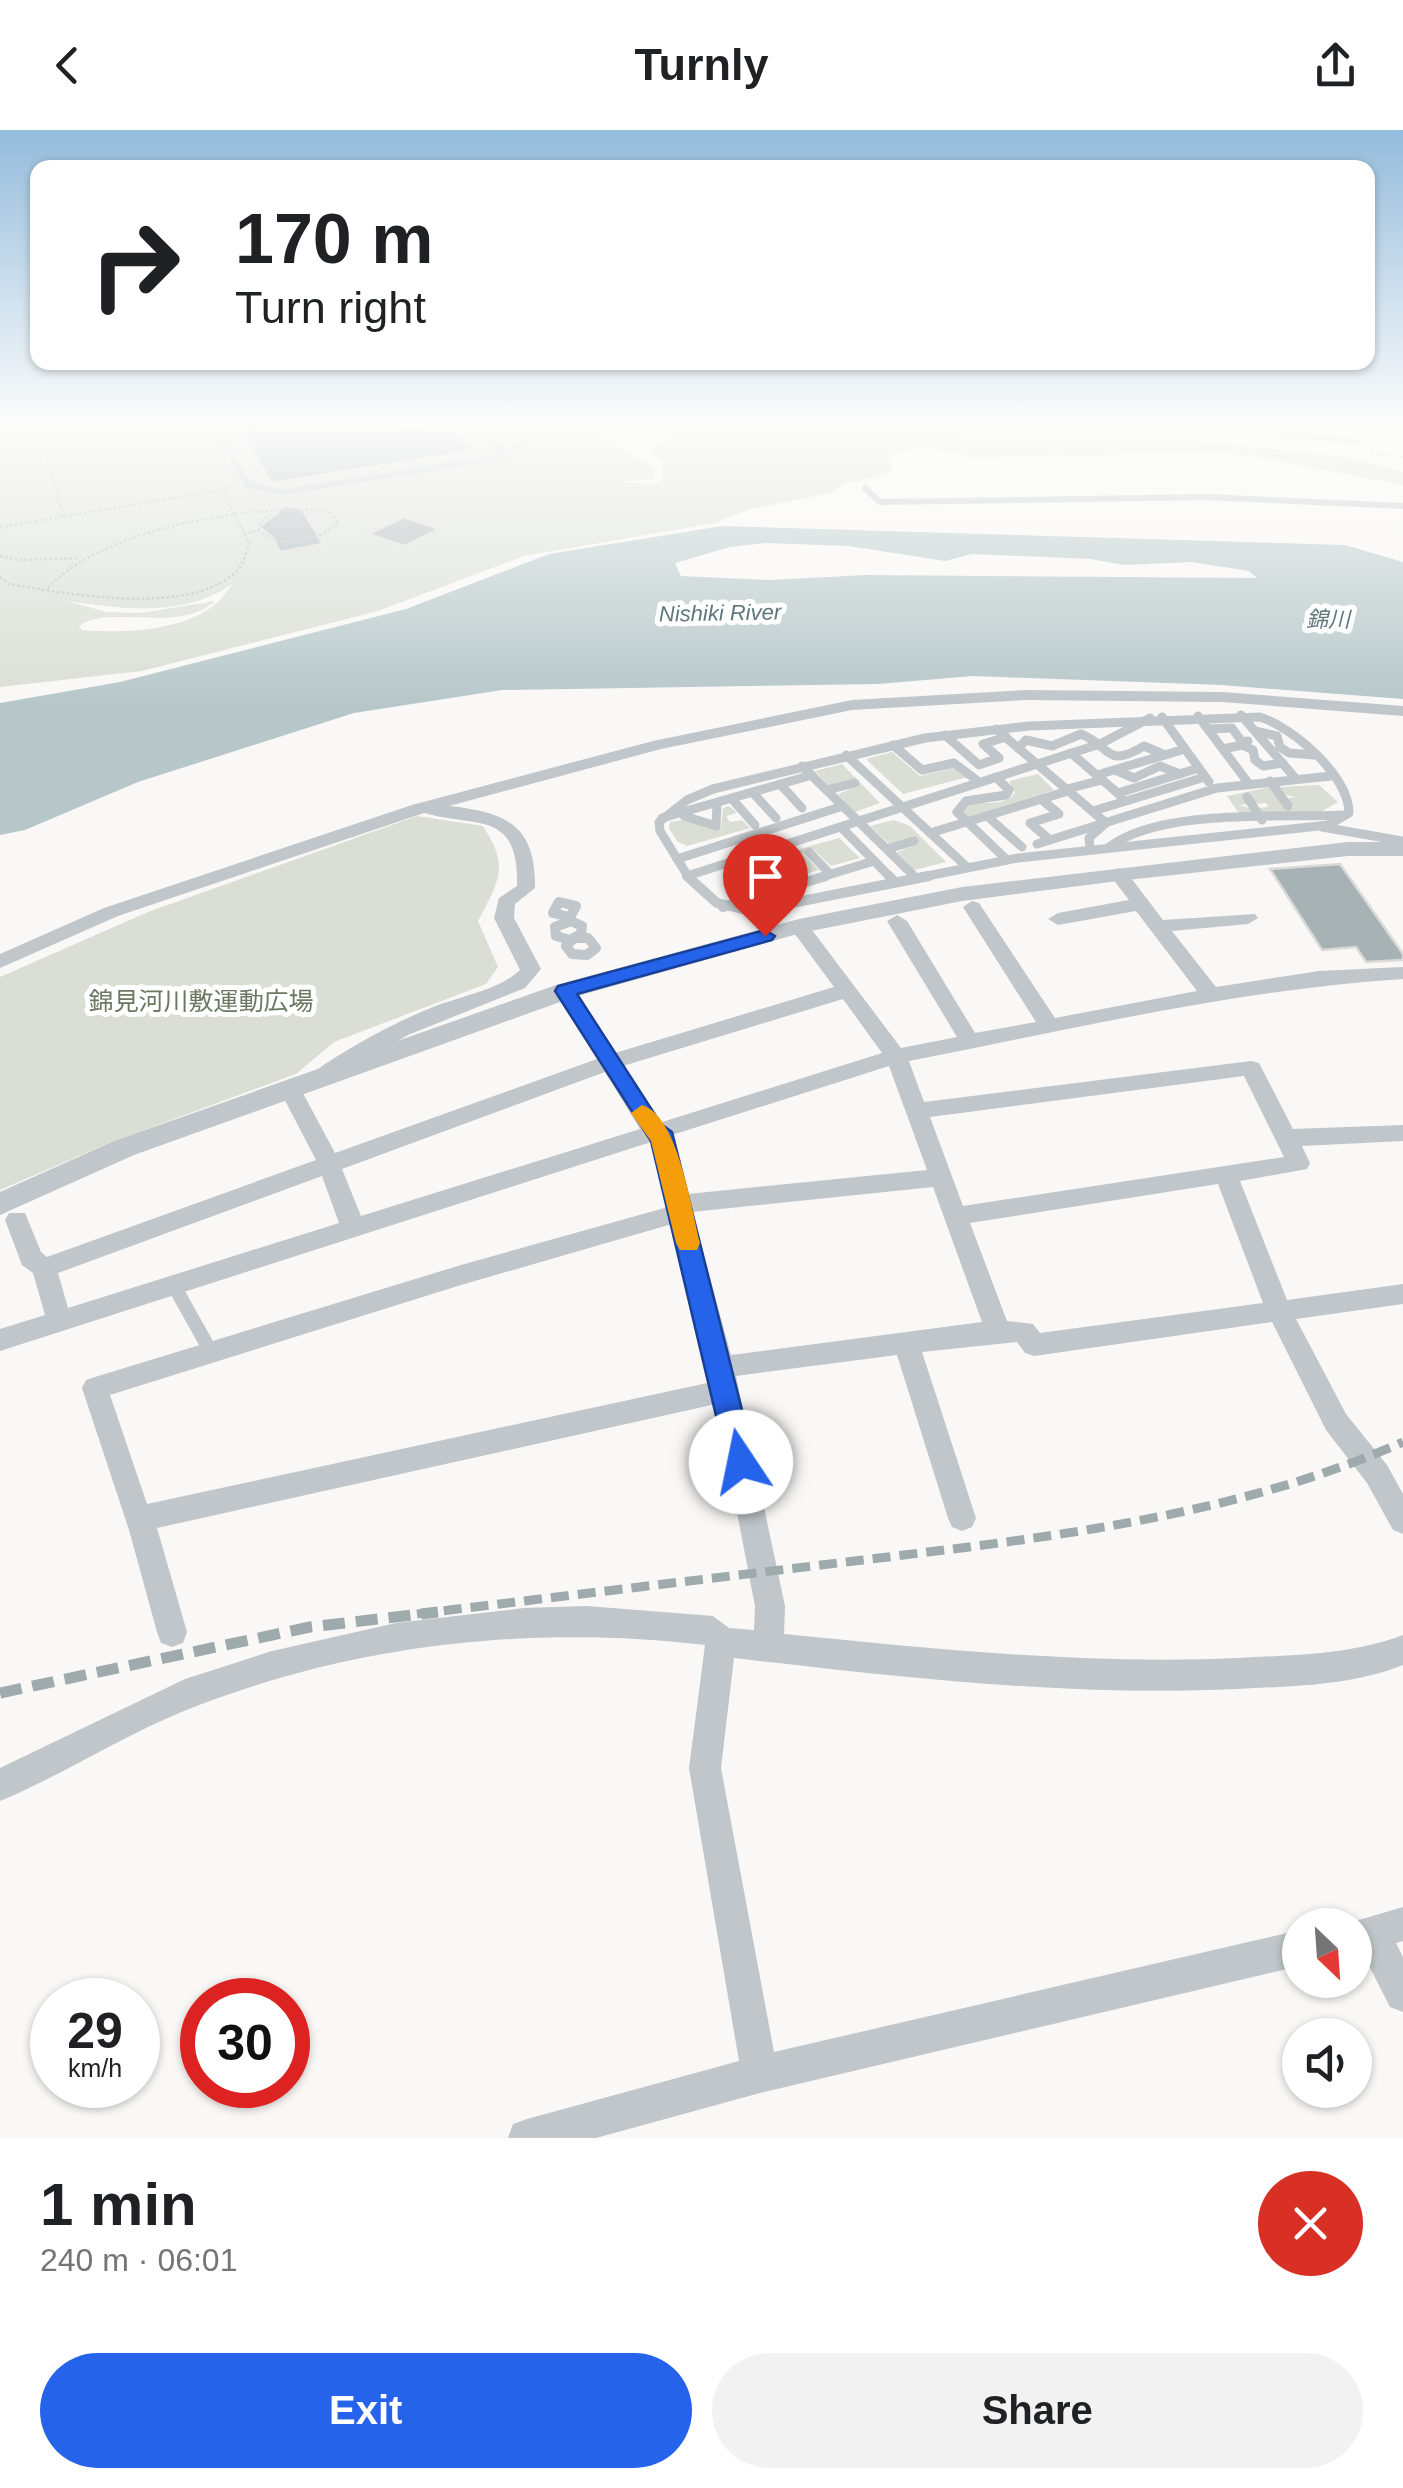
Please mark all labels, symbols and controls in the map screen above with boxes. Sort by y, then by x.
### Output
icon: back [40,38,95,93]
icon: share [1308,38,1363,93]
text: Turnly [634,39,769,90]
icon: right [70,200,200,330]
text: 170 m [235,200,433,278]
text: Turn right [235,282,426,333]
water label: Nishiki River [659,599,783,627]
water label: 錦川 [1306,607,1352,632]
pin [723,834,808,937]
icon: arrive [738,849,793,904]
park label: 錦見河川敷運動広場 [88,987,314,1015]
position arrow [689,1410,793,1514]
north arrow [1282,1908,1372,1998]
map controls [1282,1908,1372,2108]
speed limit sign: 30 [180,1978,310,2108]
text: 29 [67,2003,123,2059]
button: sound [1282,2018,1372,2108]
text: km/h [68,2054,122,2082]
text: 1 min [40,2171,197,2238]
button: close [1258,2171,1363,2276]
text: 240 m · 06:01 [40,2242,237,2278]
button: Exit [40,2353,692,2468]
button: Share [712,2353,1363,2468]

